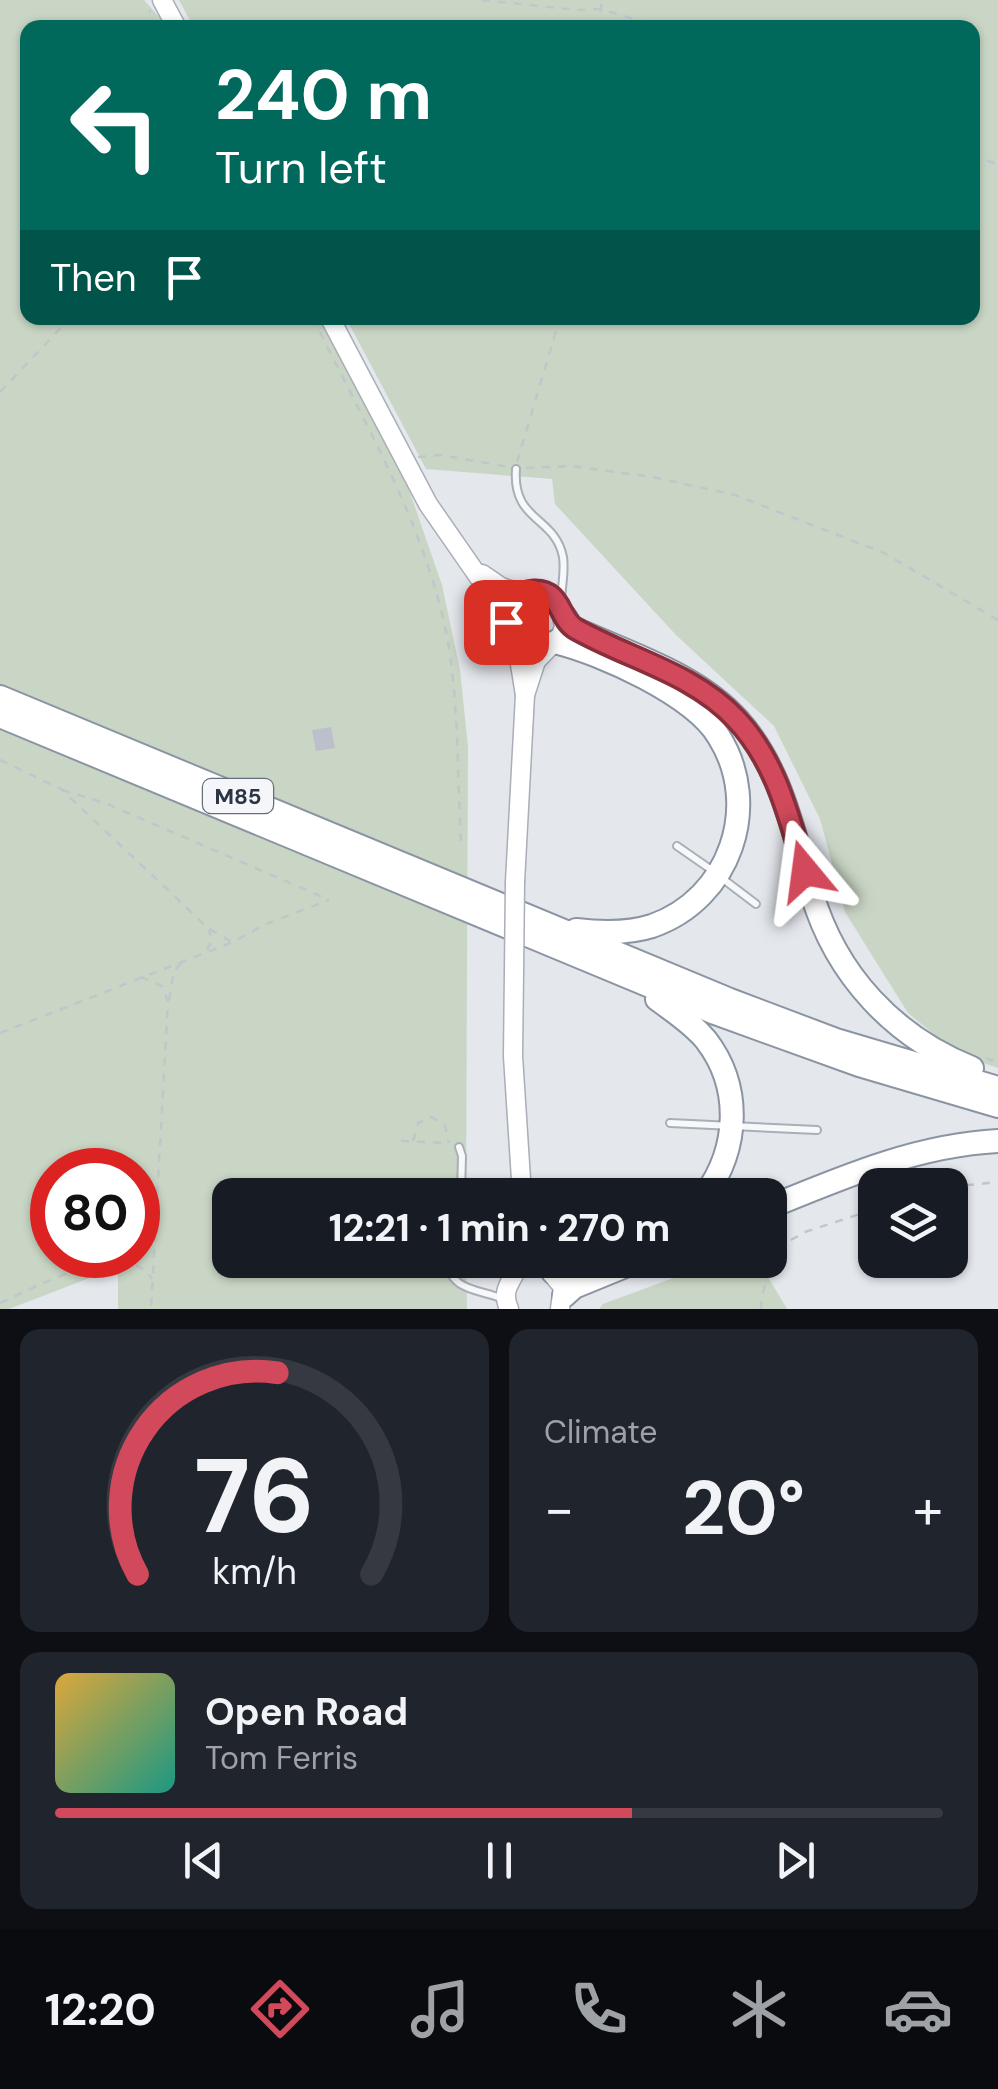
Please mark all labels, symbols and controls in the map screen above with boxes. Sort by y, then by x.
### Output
text: 240 m [215,50,432,141]
icon: left [50,60,180,190]
text: Turn left [215,138,387,197]
icon: arrive [157,250,212,305]
text: Then [50,253,137,303]
pin [464,580,549,665]
icon: arrive [479,595,534,650]
road number: M85 [203,779,273,813]
position arrow [753,819,857,923]
speed limit sign: 80 [30,1148,160,1278]
map controls [858,1168,968,1278]
button: layers [858,1168,968,1278]
text: 12:21 · 1 min · 270 m [329,1203,670,1253]
text: Climate [544,1411,658,1453]
text: 76 [194,1429,315,1564]
text: 20° [682,1460,805,1557]
text: − [544,1473,574,1545]
text: + [913,1473,943,1545]
text: km/h [212,1549,297,1595]
text: Open Road [205,1687,408,1737]
text: Tom Ferris [205,1737,358,1779]
icon: previous [176,1833,231,1888]
icon: pause [472,1833,527,1888]
icon: next [768,1833,823,1888]
icon: directions [245,1974,315,2044]
icon: music [405,1974,475,2044]
icon: phone [564,1974,634,2044]
icon: climate [724,1974,794,2044]
icon: car [883,1974,953,2044]
text: 12:20 [45,1980,156,2039]

